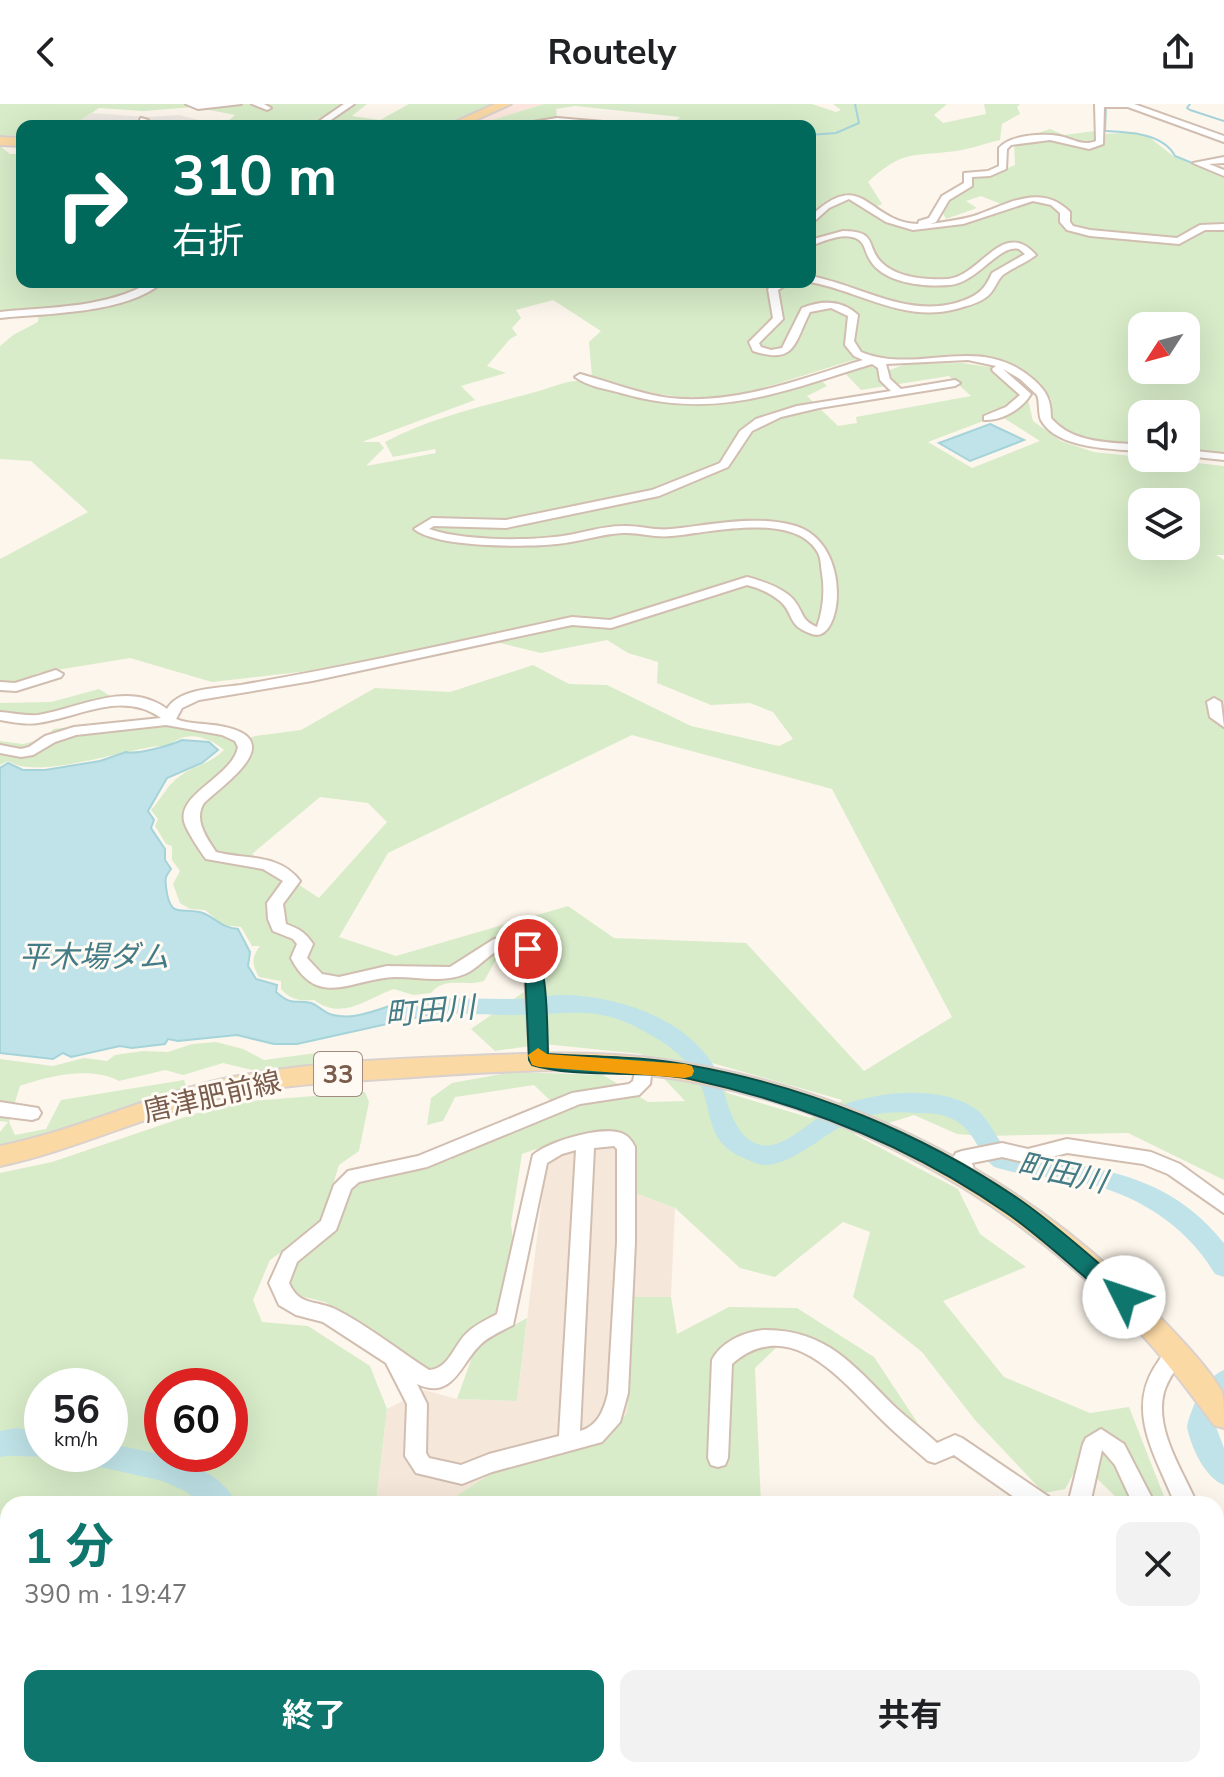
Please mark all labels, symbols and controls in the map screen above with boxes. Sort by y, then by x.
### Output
text: Routely [548,28,676,77]
icon: back [24,30,68,74]
icon: share [1156,30,1200,74]
text: 310 m [172,138,337,215]
icon: right [40,152,144,256]
text: 右折 [172,217,244,266]
north arrow [1128,312,1200,384]
map controls [1128,312,1200,560]
button: sound [1128,400,1200,472]
button: layers [1128,488,1200,560]
pin [494,915,562,983]
icon: arrive [506,927,550,971]
water label: 平木場ダム [19,937,169,978]
water label: 町田川 [383,987,480,1036]
road number: 33 [314,1052,362,1096]
street label: 唐津肥前線 [140,1063,285,1131]
water label: 町田川 [1014,1144,1113,1204]
position arrow [1082,1255,1166,1339]
speed limit sign: 60 [144,1368,248,1472]
text: 56 [52,1383,100,1437]
text: km/h [54,1426,98,1453]
text: 1 分 [24,1514,114,1580]
button: close [1116,1522,1200,1606]
text: 390 m · 19:47 [24,1577,187,1612]
button: 終了 [24,1670,604,1762]
button: 共有 [620,1670,1200,1762]

